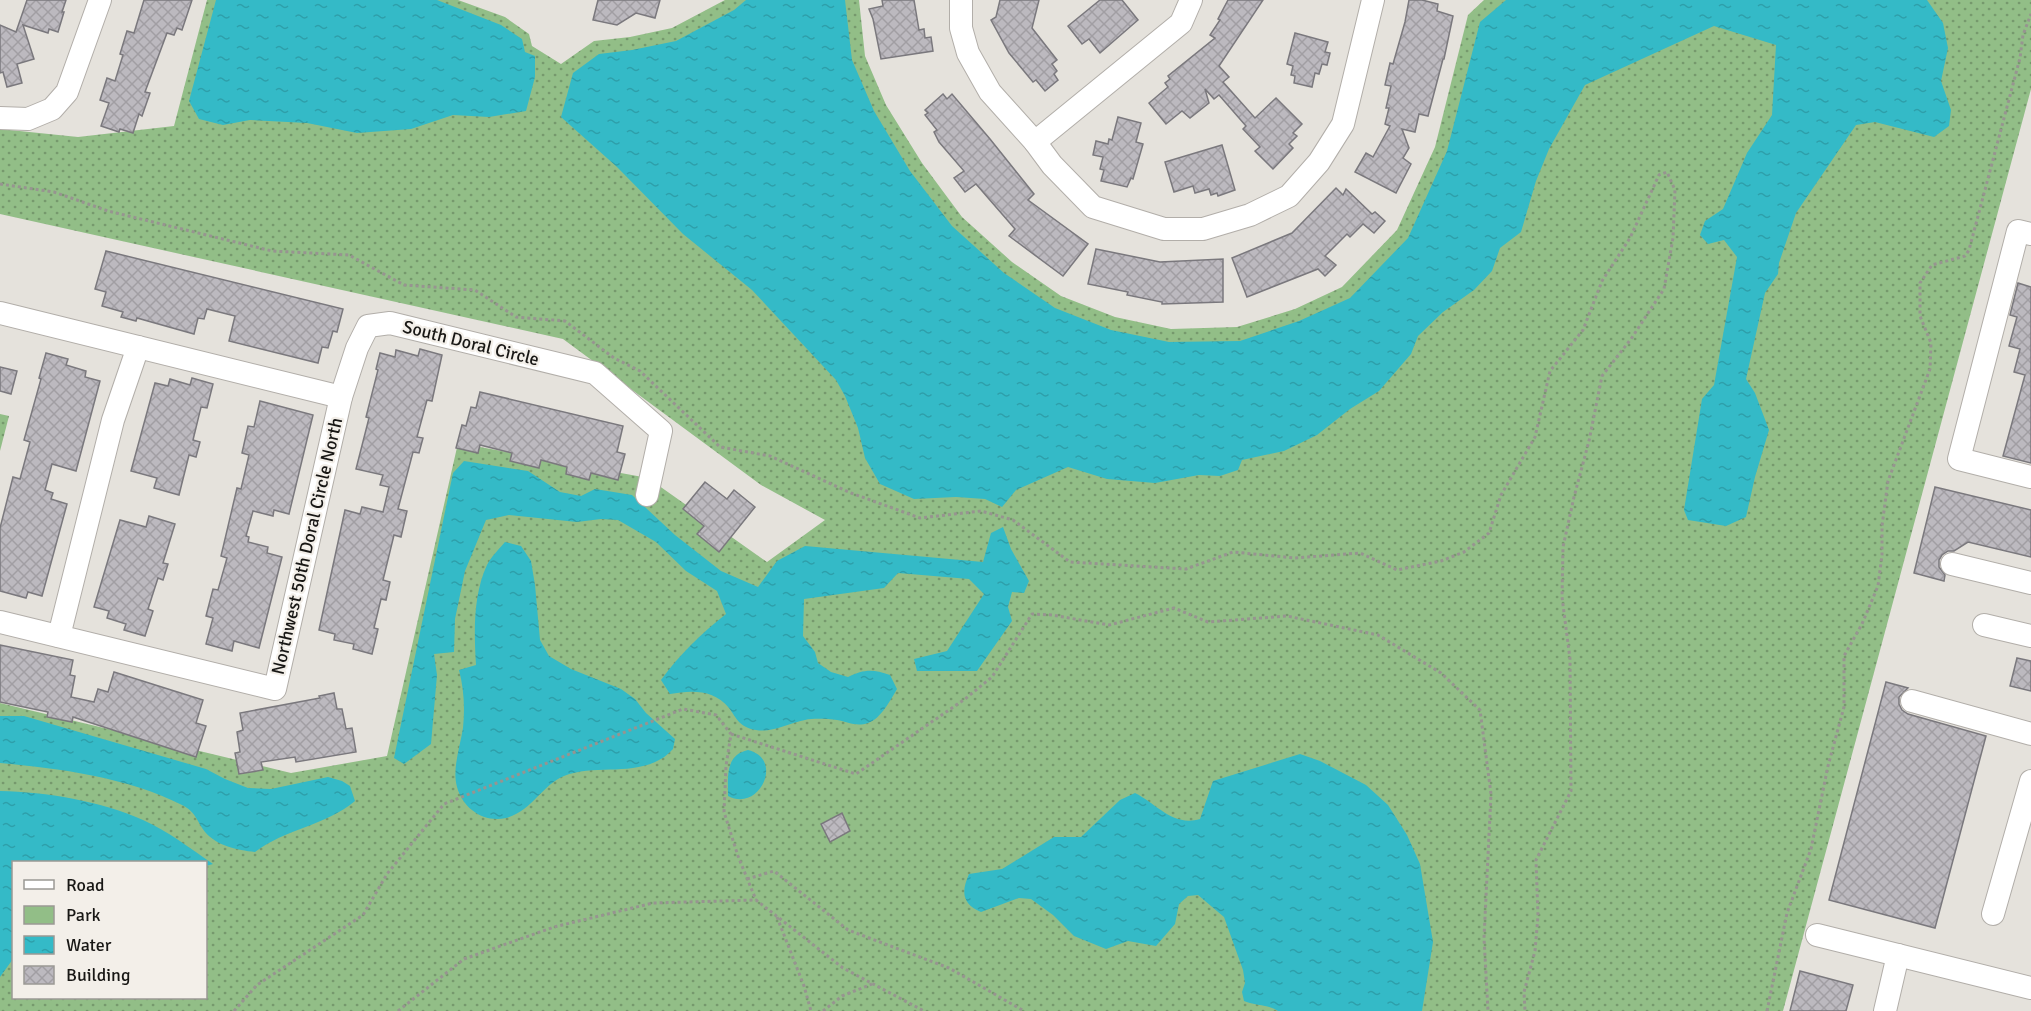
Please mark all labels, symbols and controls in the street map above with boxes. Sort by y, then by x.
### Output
street label: South Doral Circle [401,315,541,371]
street label: Northwest 50th Doral Circle North [267,415,347,677]
legend [12,861,207,999]
text: Road [66,874,105,896]
text: Park [66,904,101,926]
text: Water [66,934,112,956]
text: Building [66,964,130,986]

